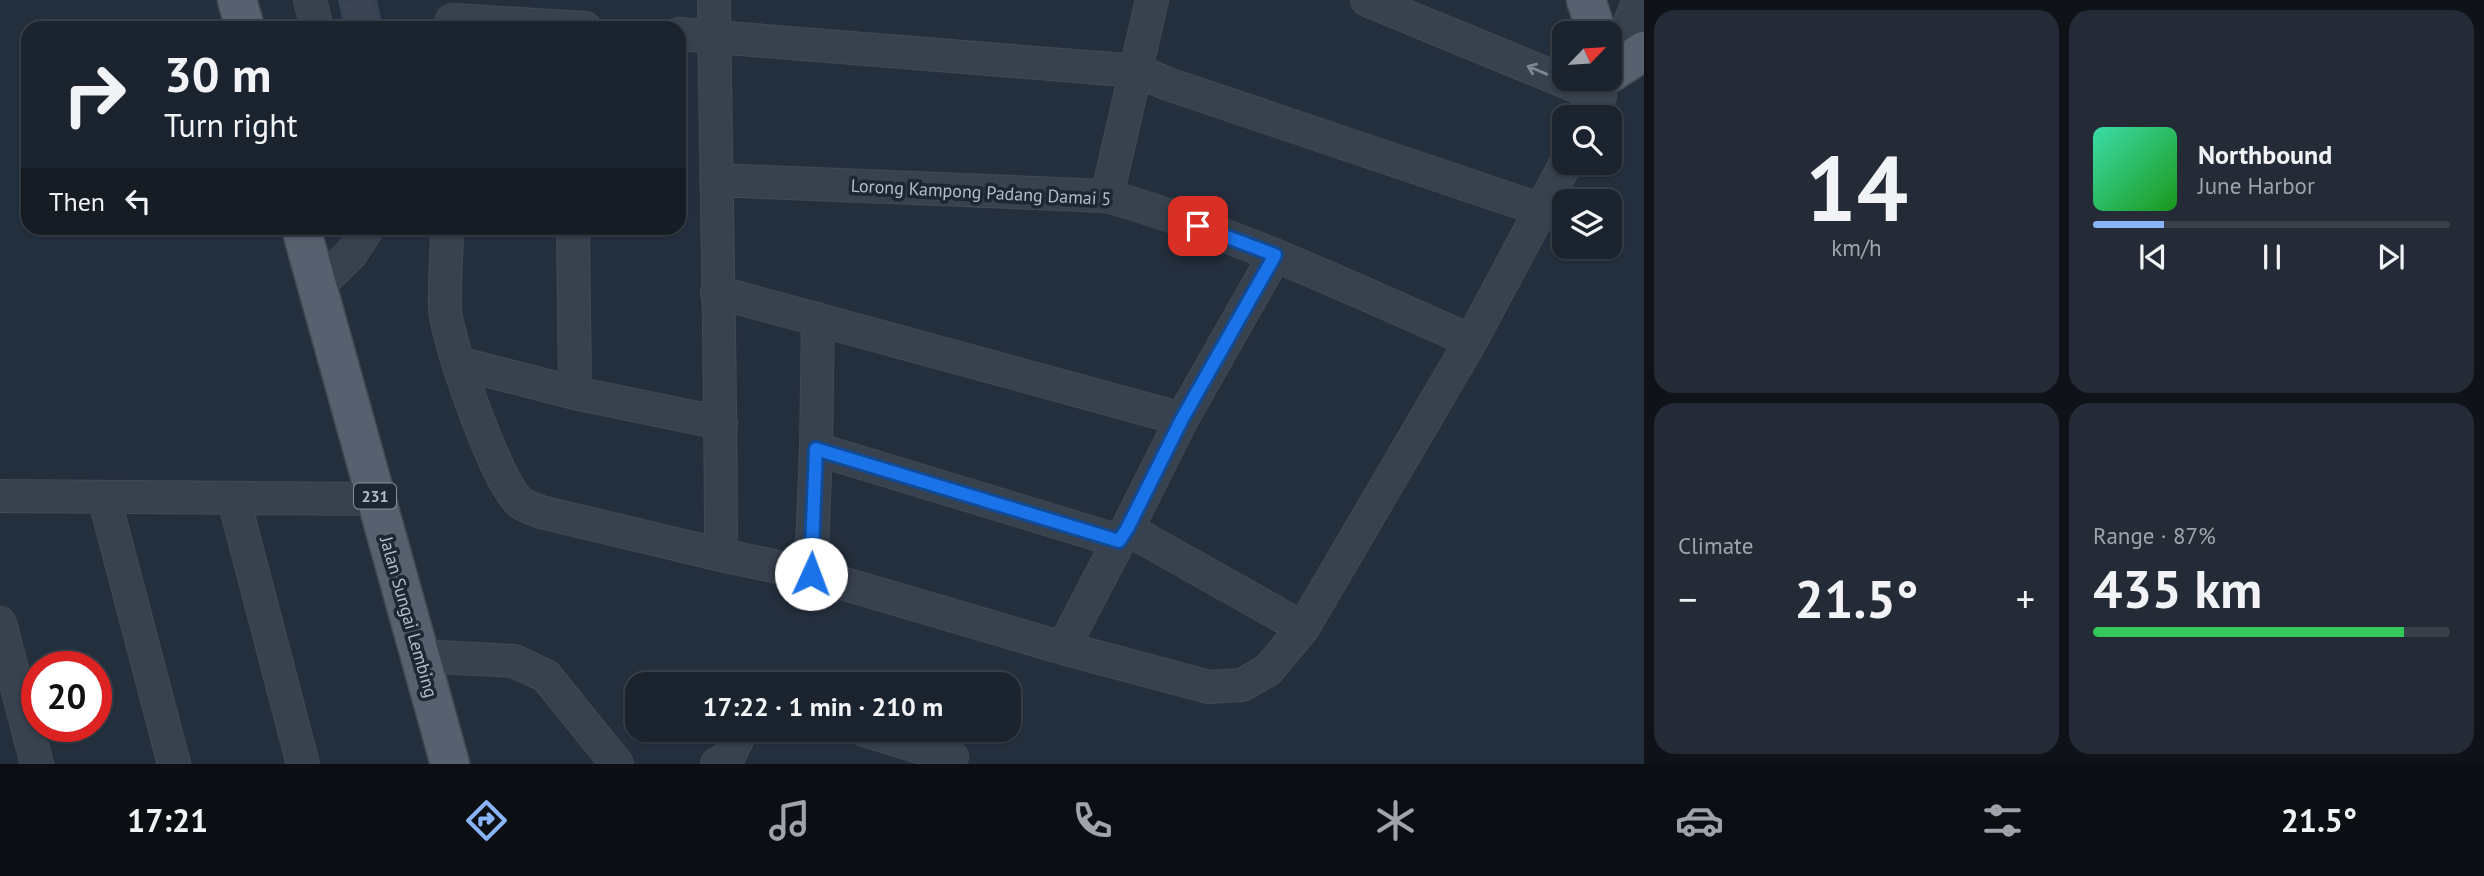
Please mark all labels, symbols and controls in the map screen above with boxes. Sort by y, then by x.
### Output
north arrow [1552,21,1622,91]
map controls [1552,21,1622,259]
text: 30 m [164,42,271,106]
icon: right [49,49,140,140]
one-way arrow [1527,62,1549,75]
text: Turn right [164,104,298,146]
button: search [1552,105,1622,175]
text: 14 [1805,128,1908,246]
text: Northbound [2198,138,2332,171]
text: June Harbor [2198,171,2315,200]
street label: Lorong Kampong Padang Damai 5 [850,174,1112,210]
icon: left [119,182,157,220]
text: Then [49,185,105,218]
button: layers [1552,189,1622,259]
pin [1168,196,1228,256]
icon: arrive [1179,207,1217,245]
text: km/h [1831,233,1882,262]
icon: previous [2134,238,2172,276]
icon: pause [2253,238,2291,276]
icon: next [2372,238,2410,276]
road number: 231 [354,484,396,509]
text: Range · 87% [2093,521,2216,550]
text: Climate [1678,531,1753,560]
street label: Jalan Sungai Lembing [375,533,443,700]
position arrow [774,537,848,611]
text: 435 km [2093,555,2262,622]
text: 21.5° [1795,565,1918,632]
text: − [1678,574,1697,623]
text: + [2016,574,2035,623]
speed limit sign: 20 [21,651,112,742]
text: 17:22 · 1 min · 210 m [703,690,943,723]
icon: directions [462,796,511,845]
icon: music [765,796,814,845]
icon: phone [1068,796,1117,845]
icon: climate [1371,796,1420,845]
icon: car [1675,796,1724,845]
icon: filters [1978,796,2027,845]
text: 17:21 [127,799,208,841]
text: 21.5° [2281,799,2357,841]

